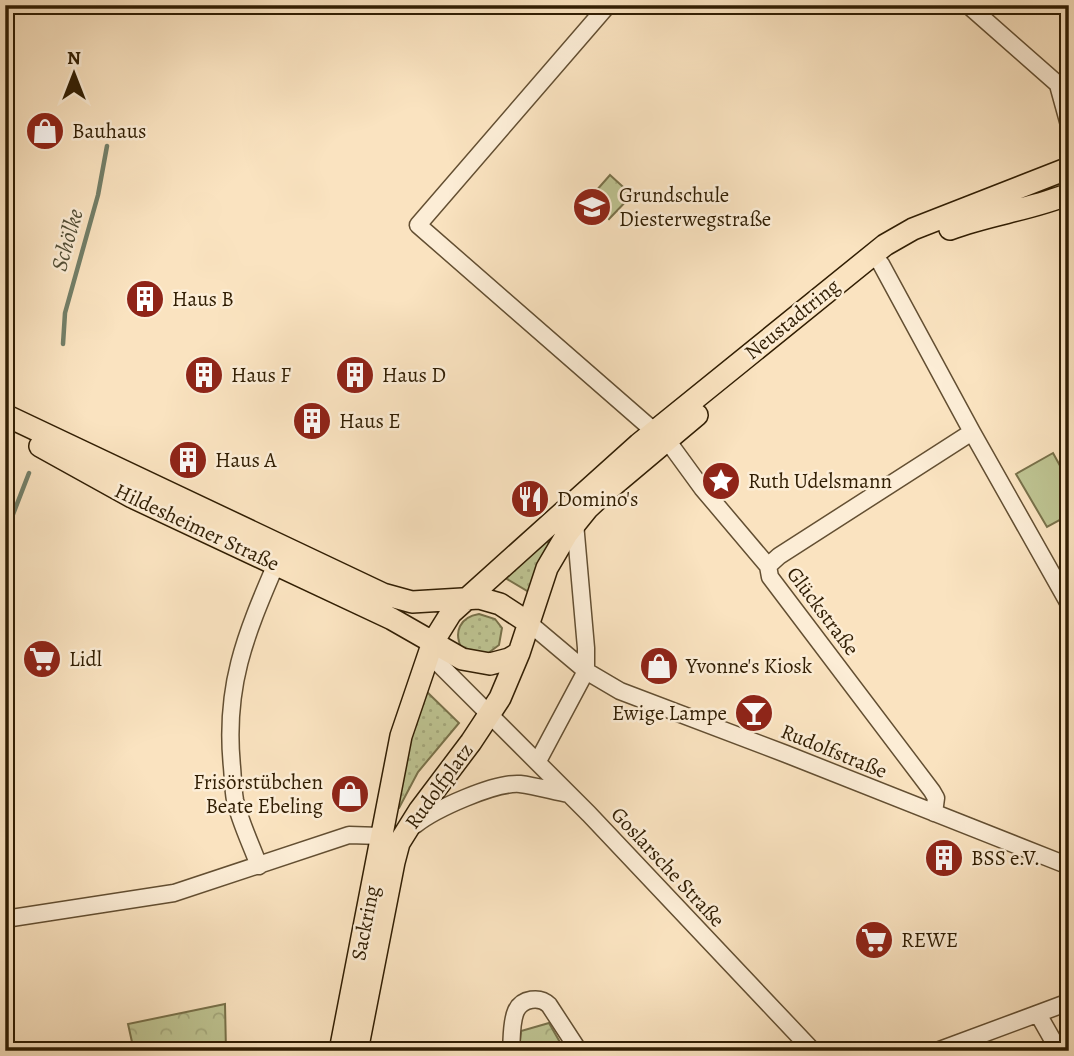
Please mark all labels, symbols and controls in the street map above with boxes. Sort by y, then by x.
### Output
north arrow [38,38,108,108]
text: N [67,45,81,71]
shop icon: Bauhaus [24,110,66,152]
place label: Bauhaus [72,117,147,145]
place label: Grundschule Diesterwegstraße [619,181,771,233]
school or university icon: Grundschule Diesterwegstraße [571,186,613,228]
water label: Schölke [43,205,91,275]
street label: Neustadtring [739,272,846,366]
building icon: Haus B [124,278,166,320]
place label: Haus B [172,285,234,313]
building icon: Haus F [183,354,225,396]
building icon: Haus D [334,354,376,396]
place label: Haus F [231,361,291,389]
place label: Haus D [382,361,446,389]
building icon: Haus E [291,400,333,442]
place label: Haus E [339,407,401,435]
building icon: Haus A [167,439,209,481]
place label: Haus A [215,446,277,474]
place icon: Ruth Udelsmann [700,460,742,502]
place label: Ruth Udelsmann [748,467,892,495]
street label: Hildesheimer Straße [110,477,284,577]
restaurant icon: Domino's [509,478,551,520]
place label: Domino's [557,485,638,513]
street label: Glückstraße [780,561,866,661]
supermarket icon: Lidl [21,638,63,680]
place label: Lidl [69,645,102,673]
shop icon: Yvonne's Kiosk [638,645,680,687]
place label: Yvonne's Kiosk [685,652,813,680]
bar icon: Ewige Lampe [733,692,775,734]
place label: Ewige Lampe [612,699,727,727]
street label: Rudolfstraße [777,717,891,785]
street label: Rudolfplatz [398,737,480,835]
place label: Frisörstübchen Beate Ebeling [193,768,323,820]
shop icon: Frisörstübchen Beate Ebeling [329,773,371,815]
street label: Goslarsche Straße [605,801,731,933]
building icon: BSS e.V. [923,837,965,879]
place label: BSS e.V. [971,844,1040,872]
street label: Sackring [344,883,386,963]
supermarket icon: REWE [853,919,895,961]
place label: REWE [901,926,958,954]

